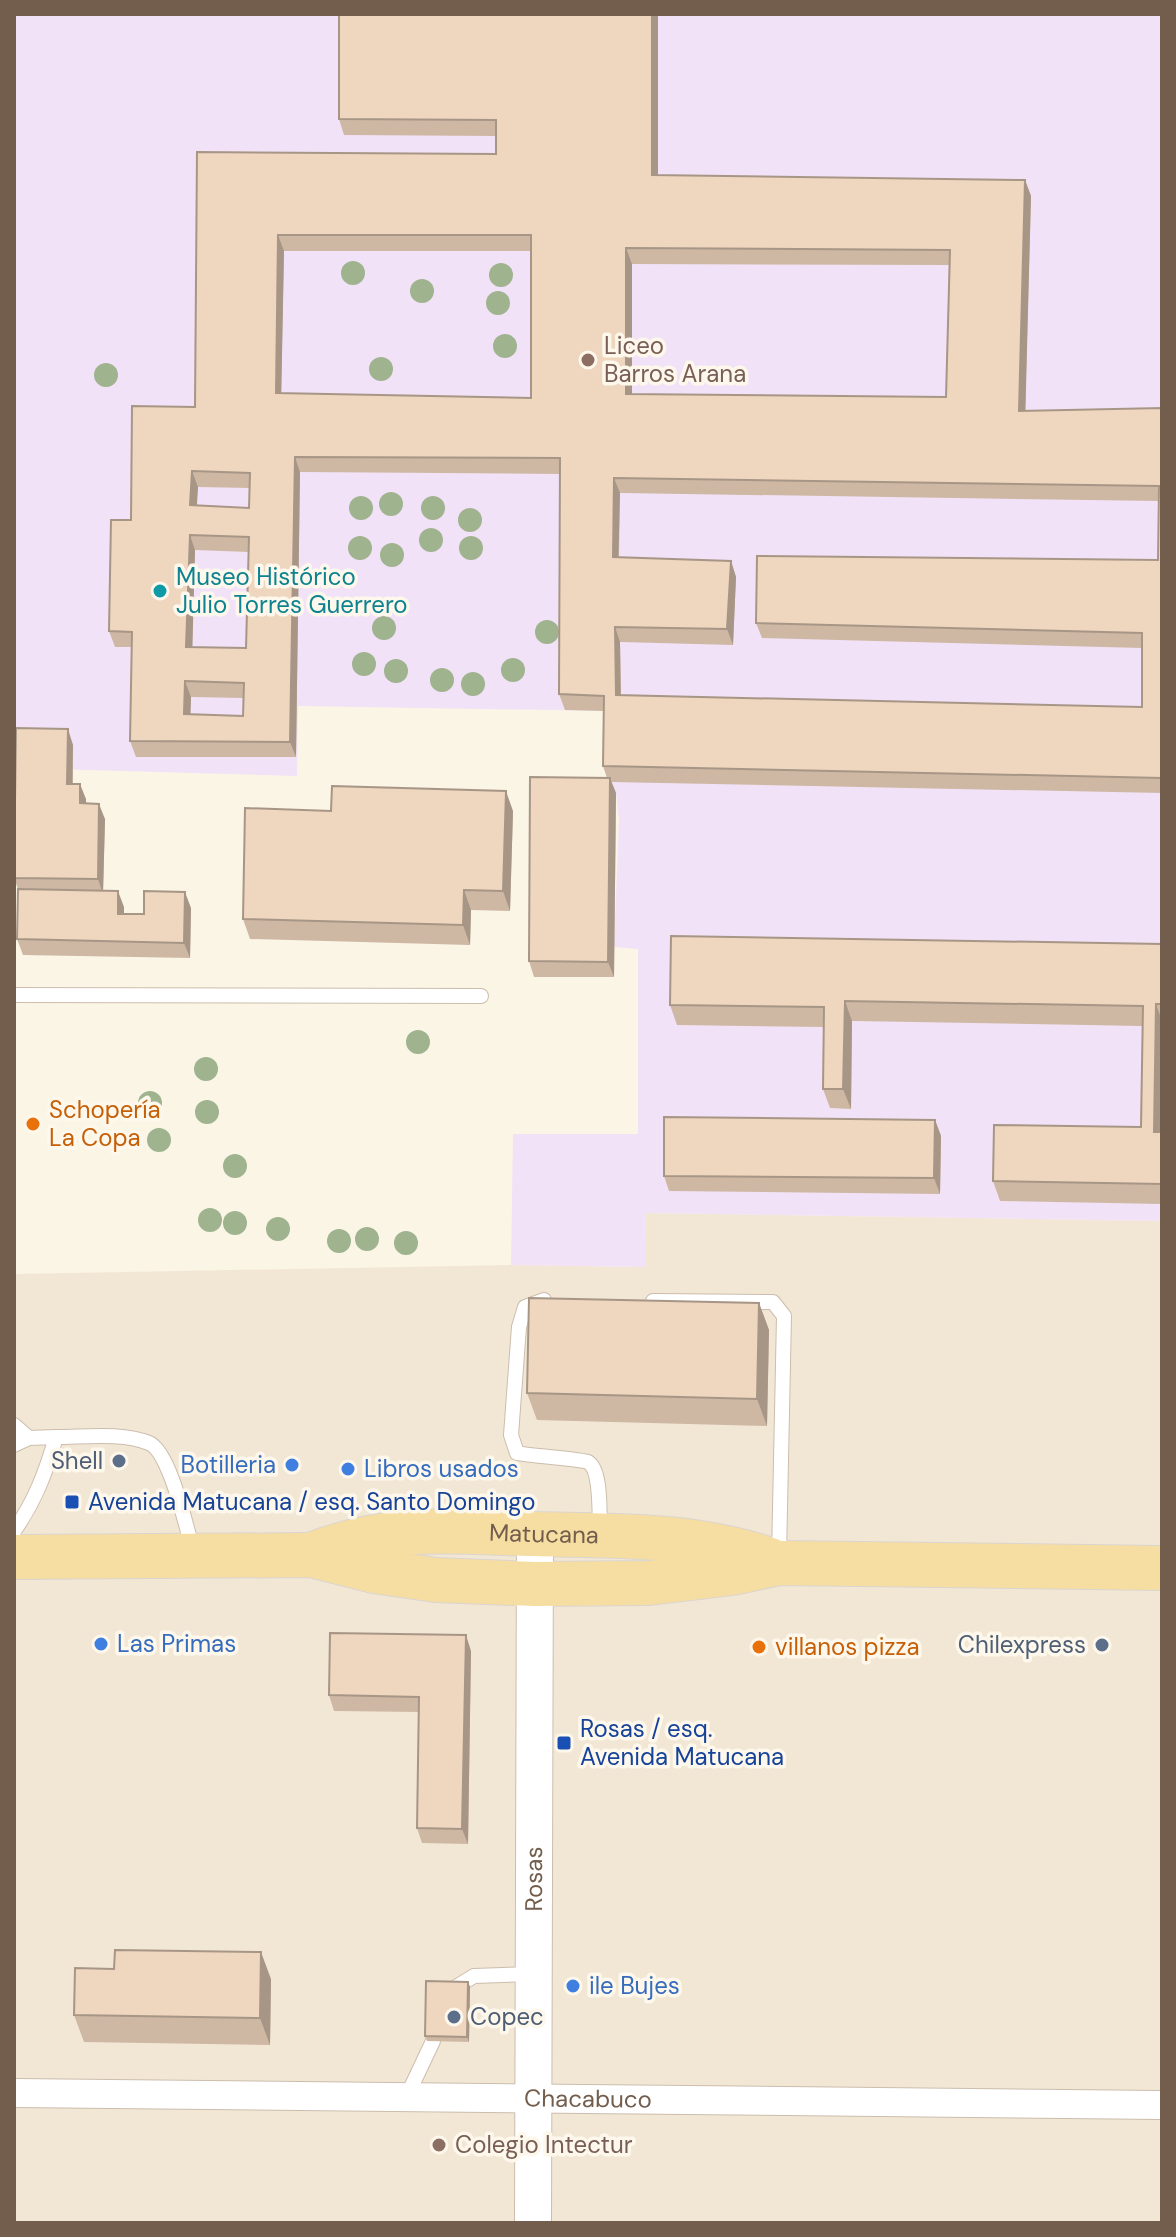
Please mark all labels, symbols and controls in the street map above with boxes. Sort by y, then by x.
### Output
place label: Liceo Barros Arana [604,330,746,389]
marker: Liceo Barros Arana [579,351,597,369]
place label: Museo Histórico Julio Torres Guerrero [176,561,408,620]
marker: Museo Histórico Julio Torres Guerrero [151,582,169,600]
place label: Schopería La Copa [49,1094,161,1153]
marker: Schopería La Copa [24,1115,42,1133]
place label: Shell [51,1445,103,1476]
place label: Botilleria [181,1449,276,1480]
marker: Shell [110,1452,128,1470]
place label: Libros usados [364,1453,519,1484]
marker: Botilleria [283,1456,301,1474]
marker: Libros usados [339,1460,357,1478]
place label: Avenida Matucana / esq. Santo Domingo [88,1486,535,1517]
marker: Avenida Matucana / esq. Santo Domingo [63,1493,81,1511]
street label: Matucana [488,1516,599,1550]
place label: Las Primas [117,1628,236,1659]
place label: Chilexpress [958,1629,1086,1660]
place label: villanos pizza [775,1631,919,1662]
marker: Las Primas [92,1635,110,1653]
marker: Chilexpress [1093,1636,1111,1654]
marker: villanos pizza [750,1638,768,1656]
place label: Rosas / esq. Avenida Matucana [580,1713,784,1772]
marker: Rosas / esq. Avenida Matucana [555,1734,573,1752]
street label: Rosas [518,1846,549,1912]
place label: ile Bujes [589,1970,680,2001]
marker: ile Bujes [564,1977,582,1995]
place label: Copec [470,2001,544,2032]
marker: Copec [445,2008,463,2026]
street label: Chacabuco [524,2082,652,2115]
place label: Colegio Intectur [455,2129,633,2160]
marker: Colegio Intectur [430,2136,448,2154]

